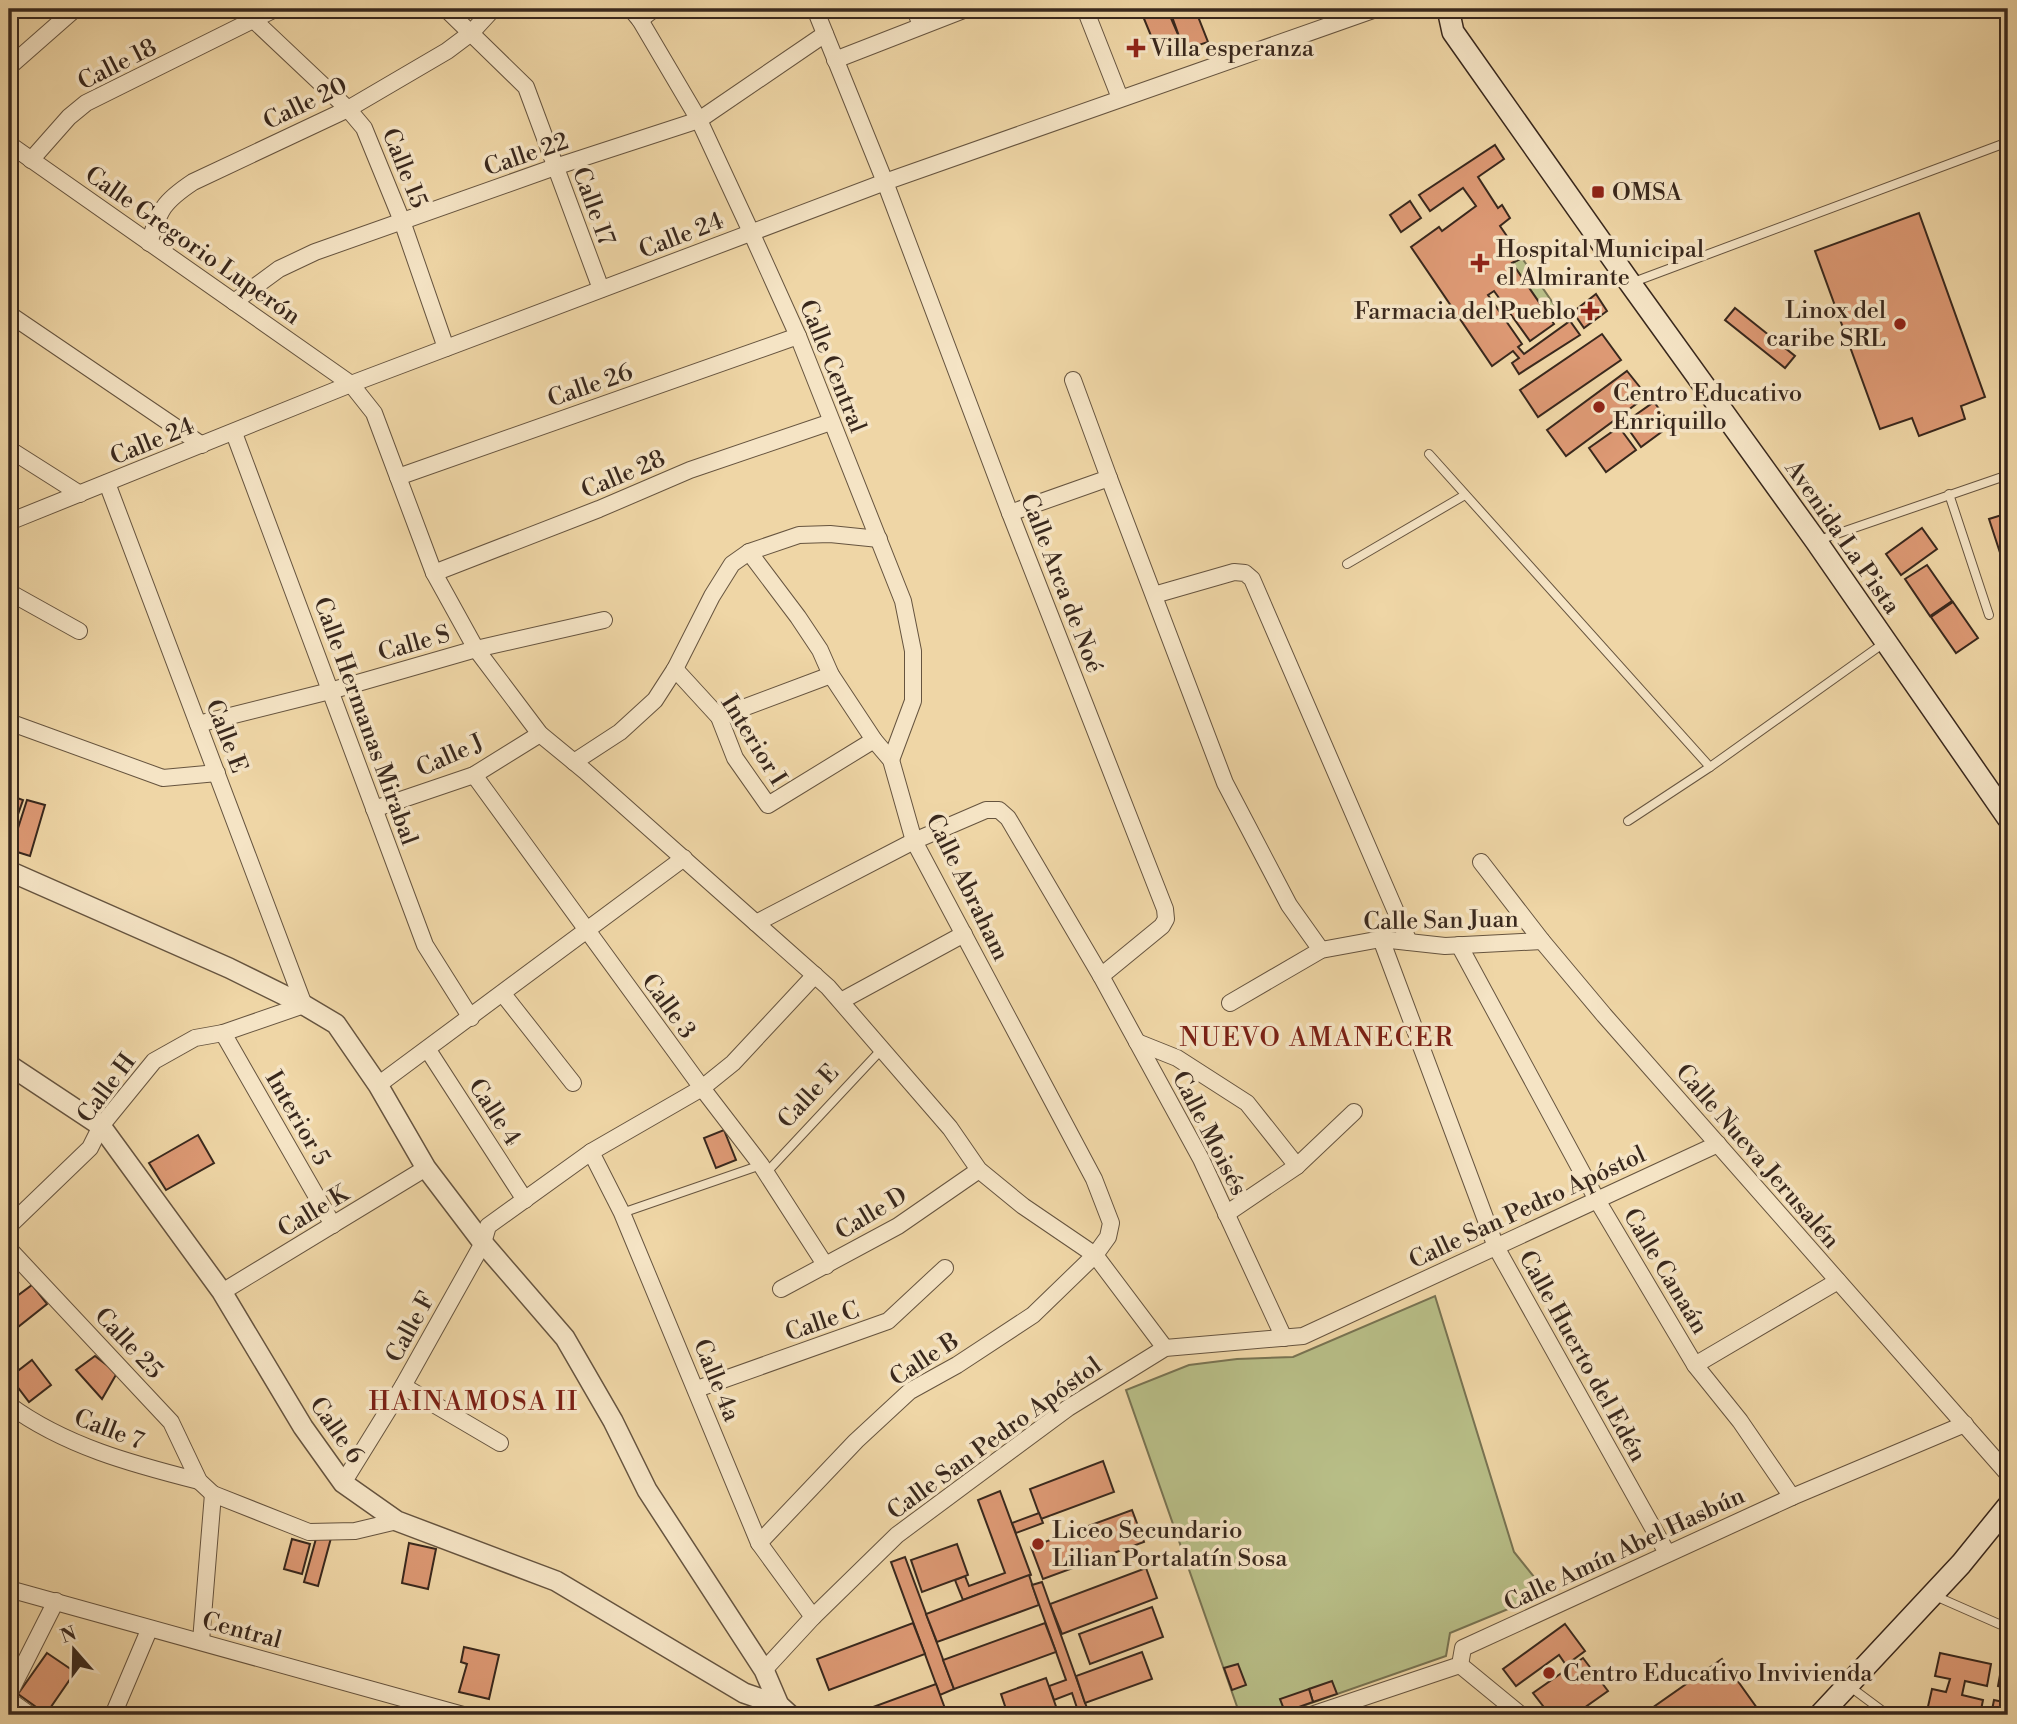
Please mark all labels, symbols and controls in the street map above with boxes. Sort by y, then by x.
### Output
street label: Calle 18 [73,32,162,97]
place label: Villa esperanza [1149,34,1315,64]
marker: Villa esperanza [1128,40,1144,56]
street label: Calle 20 [259,71,352,137]
street label: Calle 15 [375,124,434,213]
street label: Calle 22 [480,127,572,183]
street label: Calle Gregorio Luperón [79,160,306,332]
street label: Calle 17 [565,163,621,250]
place label: OMSA [1612,178,1682,208]
marker: OMSA [1590,184,1606,200]
street label: Calle 24 [635,206,728,266]
place label: Hospital Municipal el Almirante [1496,235,1704,293]
marker: Hospital Municipal el Almirante [1470,253,1490,273]
street label: Calle Central [792,295,872,437]
place label: Linox del caribe SRL [1766,296,1886,354]
place label: Farmacia del Pueblo [1354,297,1576,327]
marker: Farmacia del Pueblo [1582,303,1598,319]
marker: Linox del caribe SRL [1892,316,1908,332]
street label: Calle 26 [544,357,637,414]
place label: Centro Educativo Enriquillo [1613,379,1802,437]
marker: Centro Educativo Enriquillo [1591,399,1607,415]
street label: Calle 24 [106,412,199,472]
street label: Calle 28 [577,444,670,506]
street label: Avenida La Pista [1777,454,1907,621]
street label: Calle Arca de Noé [1013,490,1109,677]
street label: Calle Hermanas Mirabal [306,593,424,849]
street label: Calle S [375,619,454,669]
street label: Interior I [714,690,793,791]
street label: Calle E [198,695,254,777]
street label: Calle J [412,728,489,784]
street label: Calle Abraham [919,809,1016,966]
street label: Calle San Juan [1363,905,1519,937]
street label: Calle 3 [635,968,702,1045]
district label: NUEVO AMANECER [1179,1022,1455,1054]
street label: Calle H [71,1048,143,1129]
street label: Calle E [772,1058,846,1135]
street label: Calle Nueva Jerusalén [1669,1058,1846,1255]
street label: Interior 5 [258,1066,336,1171]
street label: Calle Moisés [1165,1066,1253,1201]
street label: Calle 4 [461,1073,527,1152]
street label: Calle San Pedro Apóstol [1404,1140,1650,1276]
street label: Calle K [273,1178,356,1245]
street label: Calle D [830,1181,913,1247]
street label: Calle Canaán [1616,1203,1714,1340]
street label: Calle Huerto del Edén [1512,1246,1653,1467]
street label: Calle F [379,1287,442,1368]
street label: Calle C [781,1295,863,1349]
street label: Calle 25 [88,1302,169,1386]
street label: Calle B [884,1326,965,1393]
street label: Calle 4a [686,1335,746,1427]
street label: Calle San Pedro Apóstol [882,1351,1108,1527]
district label: HAINAMOSA II [369,1386,579,1418]
street label: Calle 6 [303,1391,370,1470]
street label: Calle 7 [70,1403,148,1457]
street label: Calle Amín Abel Hasbún [1499,1481,1749,1619]
place label: Liceo Secundario Lilian Portalatín Sosa [1052,1516,1288,1574]
marker: Liceo Secundario Lilian Portalatín Sosa [1030,1536,1046,1552]
street label: Central [199,1606,285,1656]
north arrow [38,1616,108,1686]
text: N [57,1621,80,1649]
place label: Centro Educativo Invivienda [1563,1659,1873,1689]
marker: Centro Educativo Invivienda [1541,1665,1557,1681]

